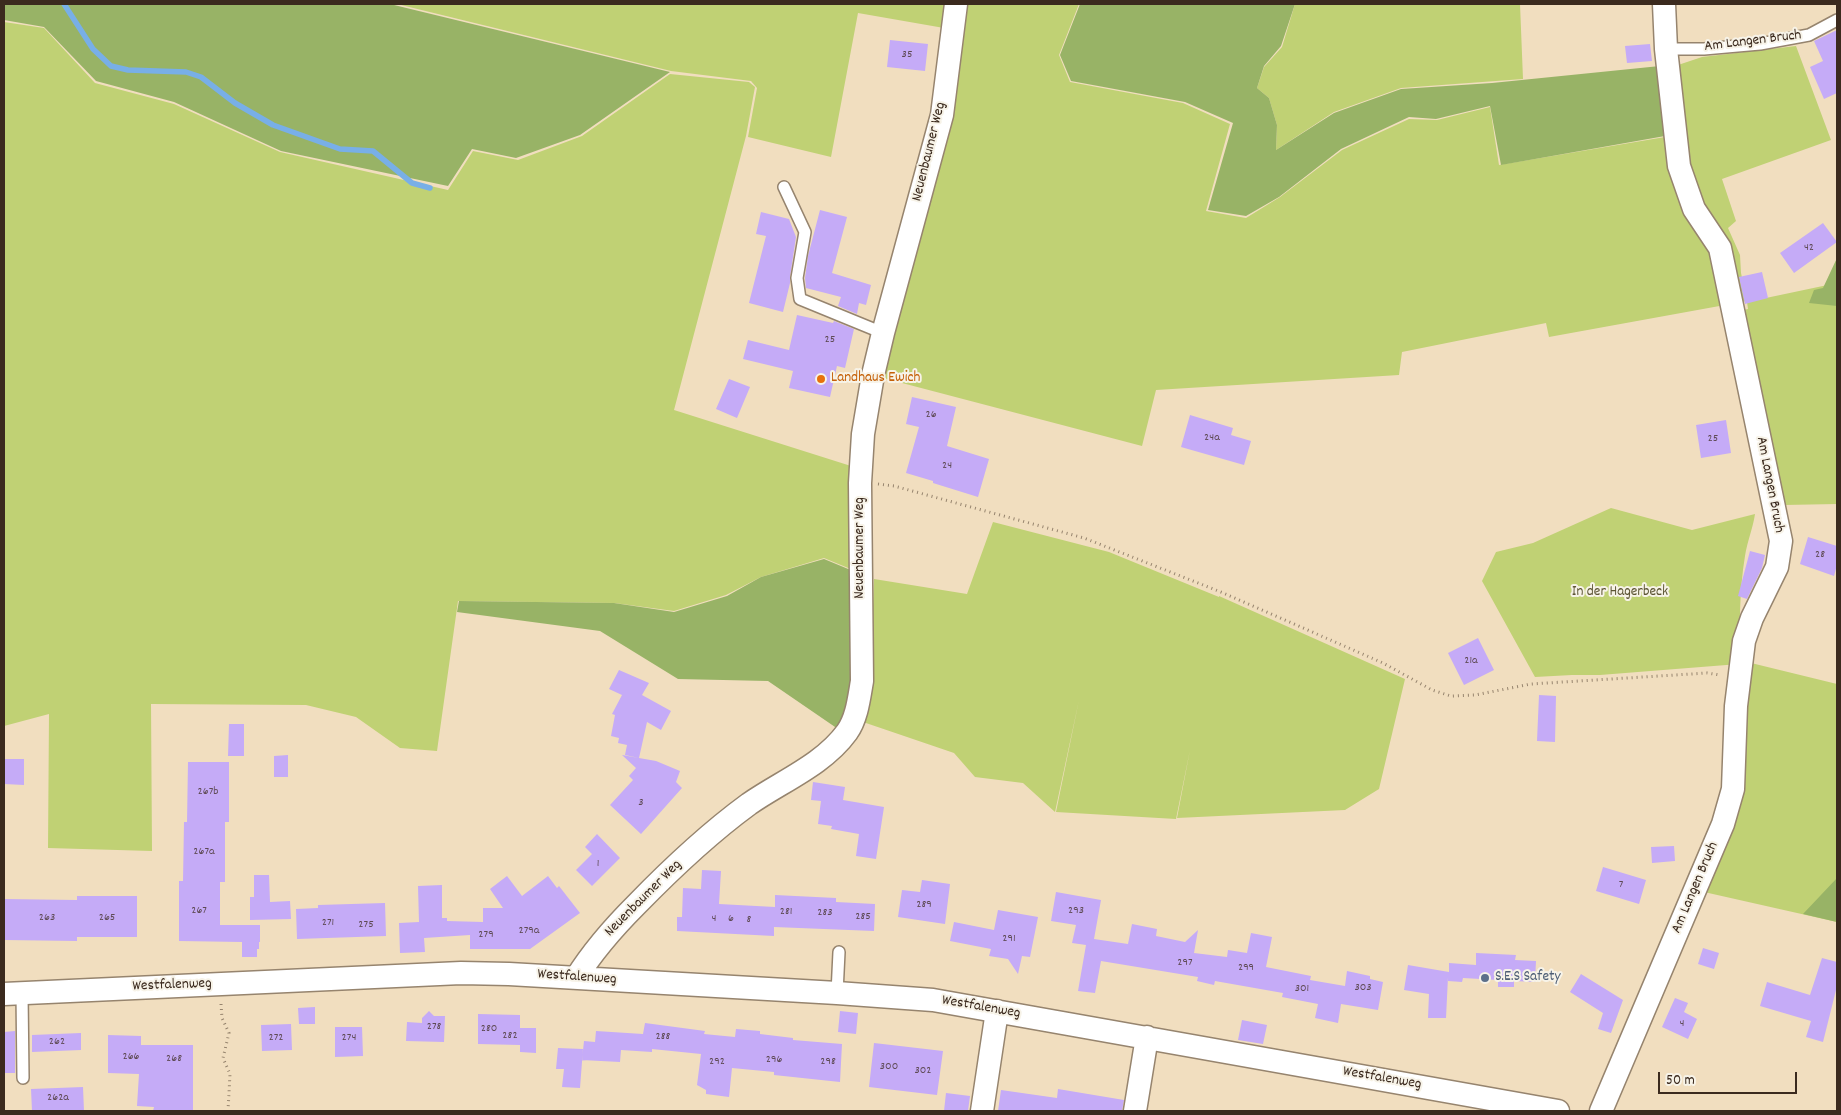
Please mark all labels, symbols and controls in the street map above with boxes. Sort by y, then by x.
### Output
street label: Am Langen Bruch [1703,27,1803,57]
house number: 35 [902,48,912,62]
street label: Neuenbaumer Weg [909,100,951,204]
house number: 42 [1804,241,1814,255]
house number: 25 [825,333,835,347]
place label: Landhaus Ewich [831,370,920,388]
marker: Landhaus Ewich [815,373,827,385]
house number: 26 [925,408,937,422]
house number: 24a [1204,431,1220,445]
house number: 25 [1708,432,1718,446]
street label: Am Langen Bruch [1751,435,1787,535]
house number: 24 [942,459,952,473]
street label: Neuenbaumer Weg [852,497,870,599]
house number: 28 [1815,548,1825,562]
park label: In der Hagerbeck [1572,584,1668,602]
house number: 21a [1464,654,1478,668]
house number: 267b [198,785,218,799]
house number: 3 [638,796,644,810]
street label: Am Langen Bruch [1669,840,1723,936]
house number: 267a [193,845,215,859]
house number: 1 [597,857,599,871]
street label: Neuenbaumer Weg [602,857,686,941]
house number: 7 [1619,878,1623,892]
house number: 289 [916,898,932,912]
house number: 267 [191,904,207,918]
house number: 293 [1068,904,1084,918]
house number: 281 [780,905,792,919]
house number: 283 [817,906,833,920]
house number: 285 [855,910,871,924]
house number: 263 [39,911,55,925]
house number: 265 [99,911,115,925]
house number: 4 [712,912,716,926]
house number: 6 [728,912,734,926]
house number: 8 [747,913,751,927]
house number: 271 [322,916,334,930]
house number: 275 [358,918,374,932]
house number: 279a [519,924,539,938]
house number: 279 [478,928,494,942]
house number: 291 [1002,932,1016,946]
house number: 297 [1177,956,1193,970]
house number: 299 [1238,961,1254,975]
street label: Westfalenweg [537,966,617,990]
place label: S.E.S Safety [1495,969,1561,987]
marker: S.E.S Safety [1479,972,1491,984]
street label: Westfalenweg [132,976,212,996]
house number: 303 [1354,981,1372,995]
house number: 301 [1295,982,1309,996]
street label: Westfalenweg [940,992,1022,1024]
house number: 4 [1680,1017,1684,1031]
house number: 278 [427,1020,441,1034]
house number: 280 [481,1022,497,1036]
house number: 282 [502,1029,518,1043]
house number: 288 [656,1030,670,1044]
house number: 272 [268,1031,284,1045]
house number: 274 [342,1031,356,1045]
house number: 262 [49,1035,65,1049]
house number: 266 [122,1050,140,1064]
house number: 268 [166,1052,182,1066]
house number: 296 [766,1053,782,1067]
house number: 292 [709,1055,725,1069]
house number: 298 [820,1055,836,1069]
house number: 300 [880,1060,898,1074]
scale bar [1661,1062,1800,1094]
street label: Westfalenweg [1341,1063,1423,1095]
house number: 302 [914,1064,932,1078]
text: 50 m [1666,1070,1695,1092]
house number: 262a [47,1091,69,1105]

